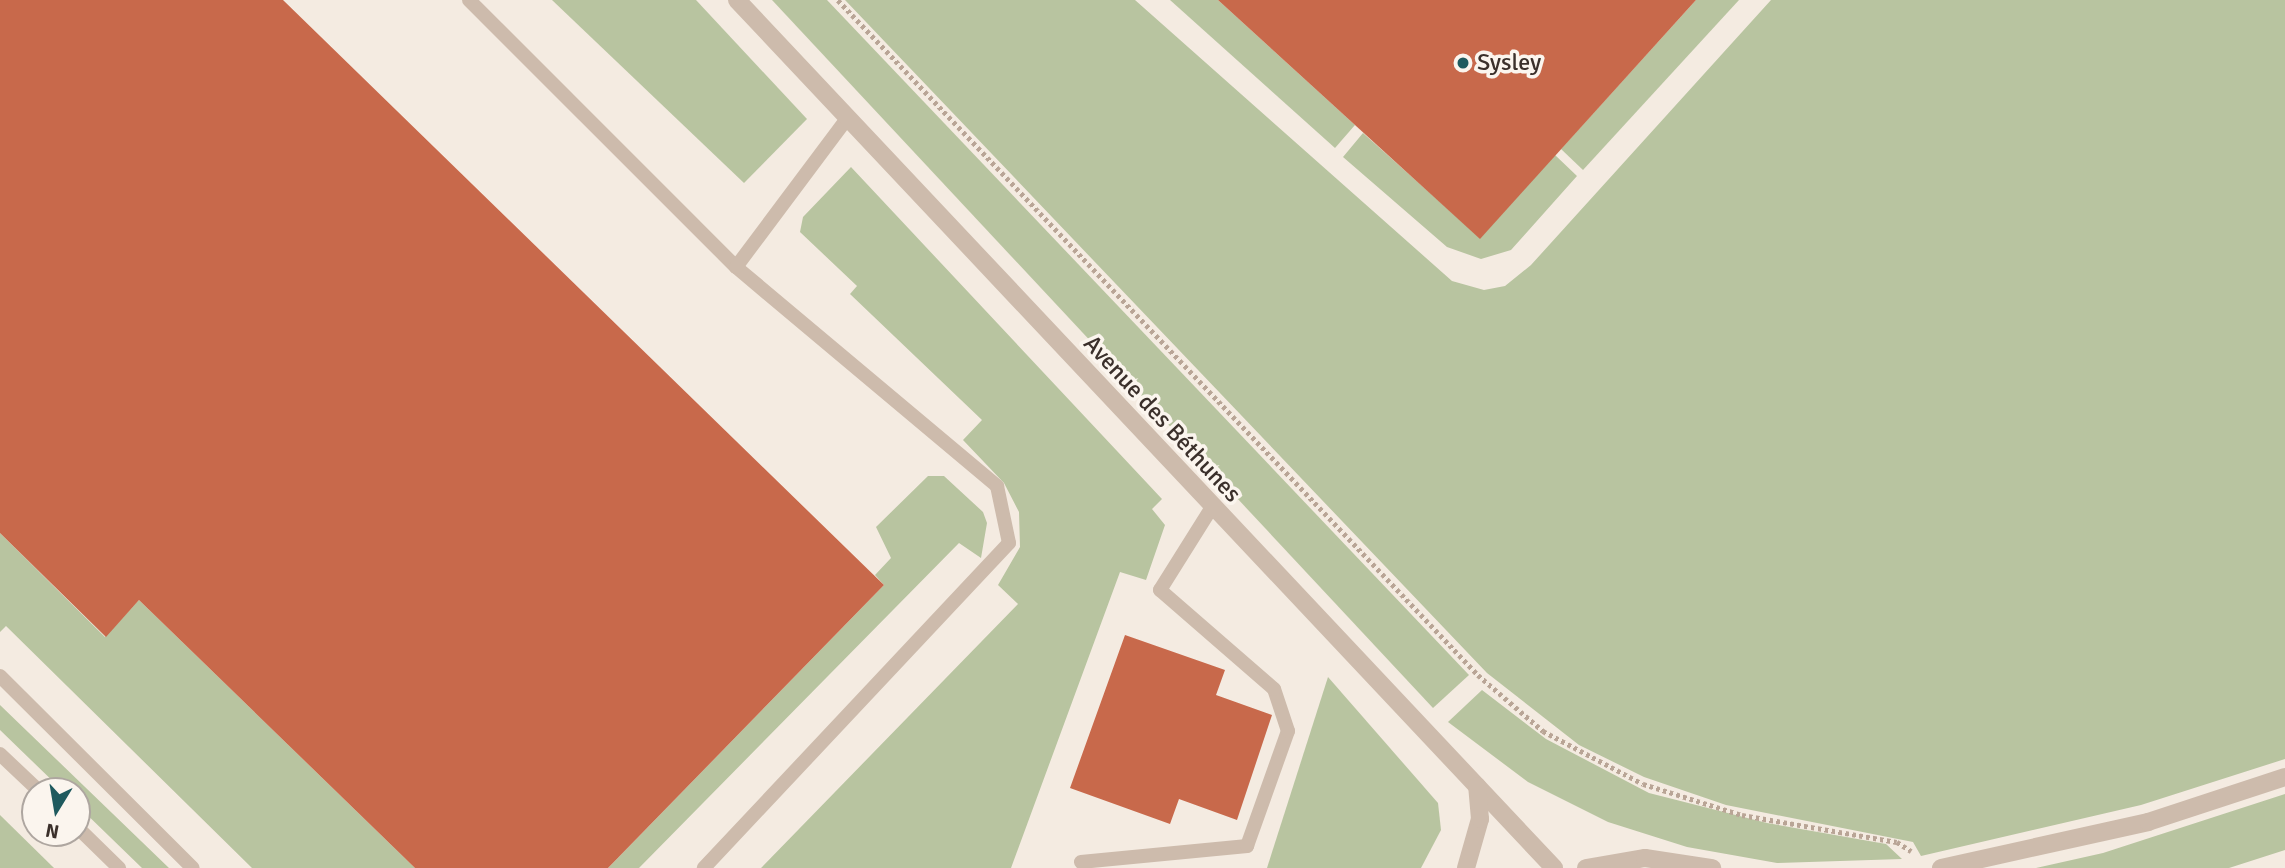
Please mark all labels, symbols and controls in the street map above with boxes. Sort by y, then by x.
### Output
place label: Sysley [1477,49,1541,77]
marker: Sysley [1455,55,1471,71]
street label: Avenue des Béthunes [1077,330,1247,508]
north arrow [21,777,91,847]
text: N [44,818,61,844]

